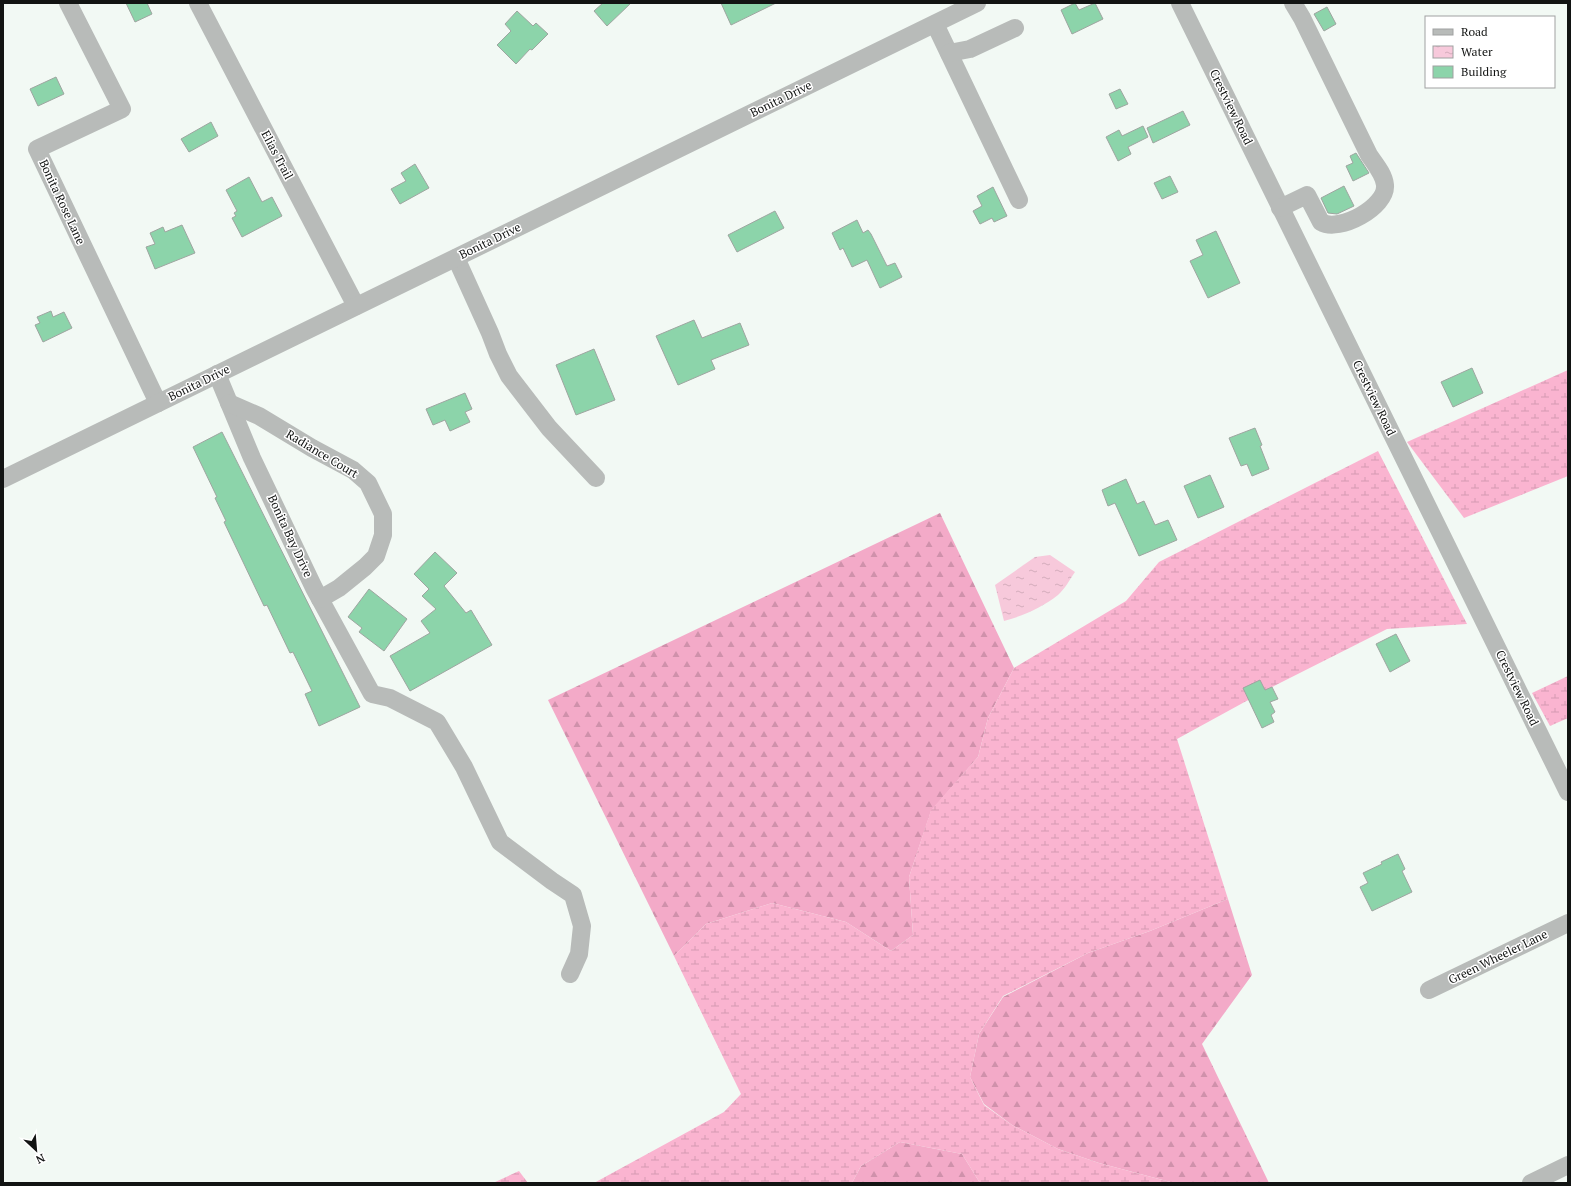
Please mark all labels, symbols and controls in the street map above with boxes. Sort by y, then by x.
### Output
legend [1425,16,1555,88]
text: Road [1461,24,1488,39]
text: Water [1461,44,1493,59]
text: Building [1461,64,1507,79]
street label: Crestview Road [1207,67,1256,147]
street label: Bonita Drive [747,77,814,120]
street label: Elias Trail [258,128,297,182]
street label: Bonita Rose Lane [36,157,89,247]
street label: Bonita Drive [456,219,523,262]
street label: Crestview Road [1350,358,1399,438]
street label: Bonita Drive [165,361,232,404]
street label: Radiance Court [283,426,362,481]
street label: Bonita Bay Drive [265,492,316,579]
street label: Crestview Road [1493,648,1542,728]
street label: Green Wheeler Lane [1446,926,1550,987]
north arrow [16,1130,56,1170]
text: N [33,1151,47,1167]

